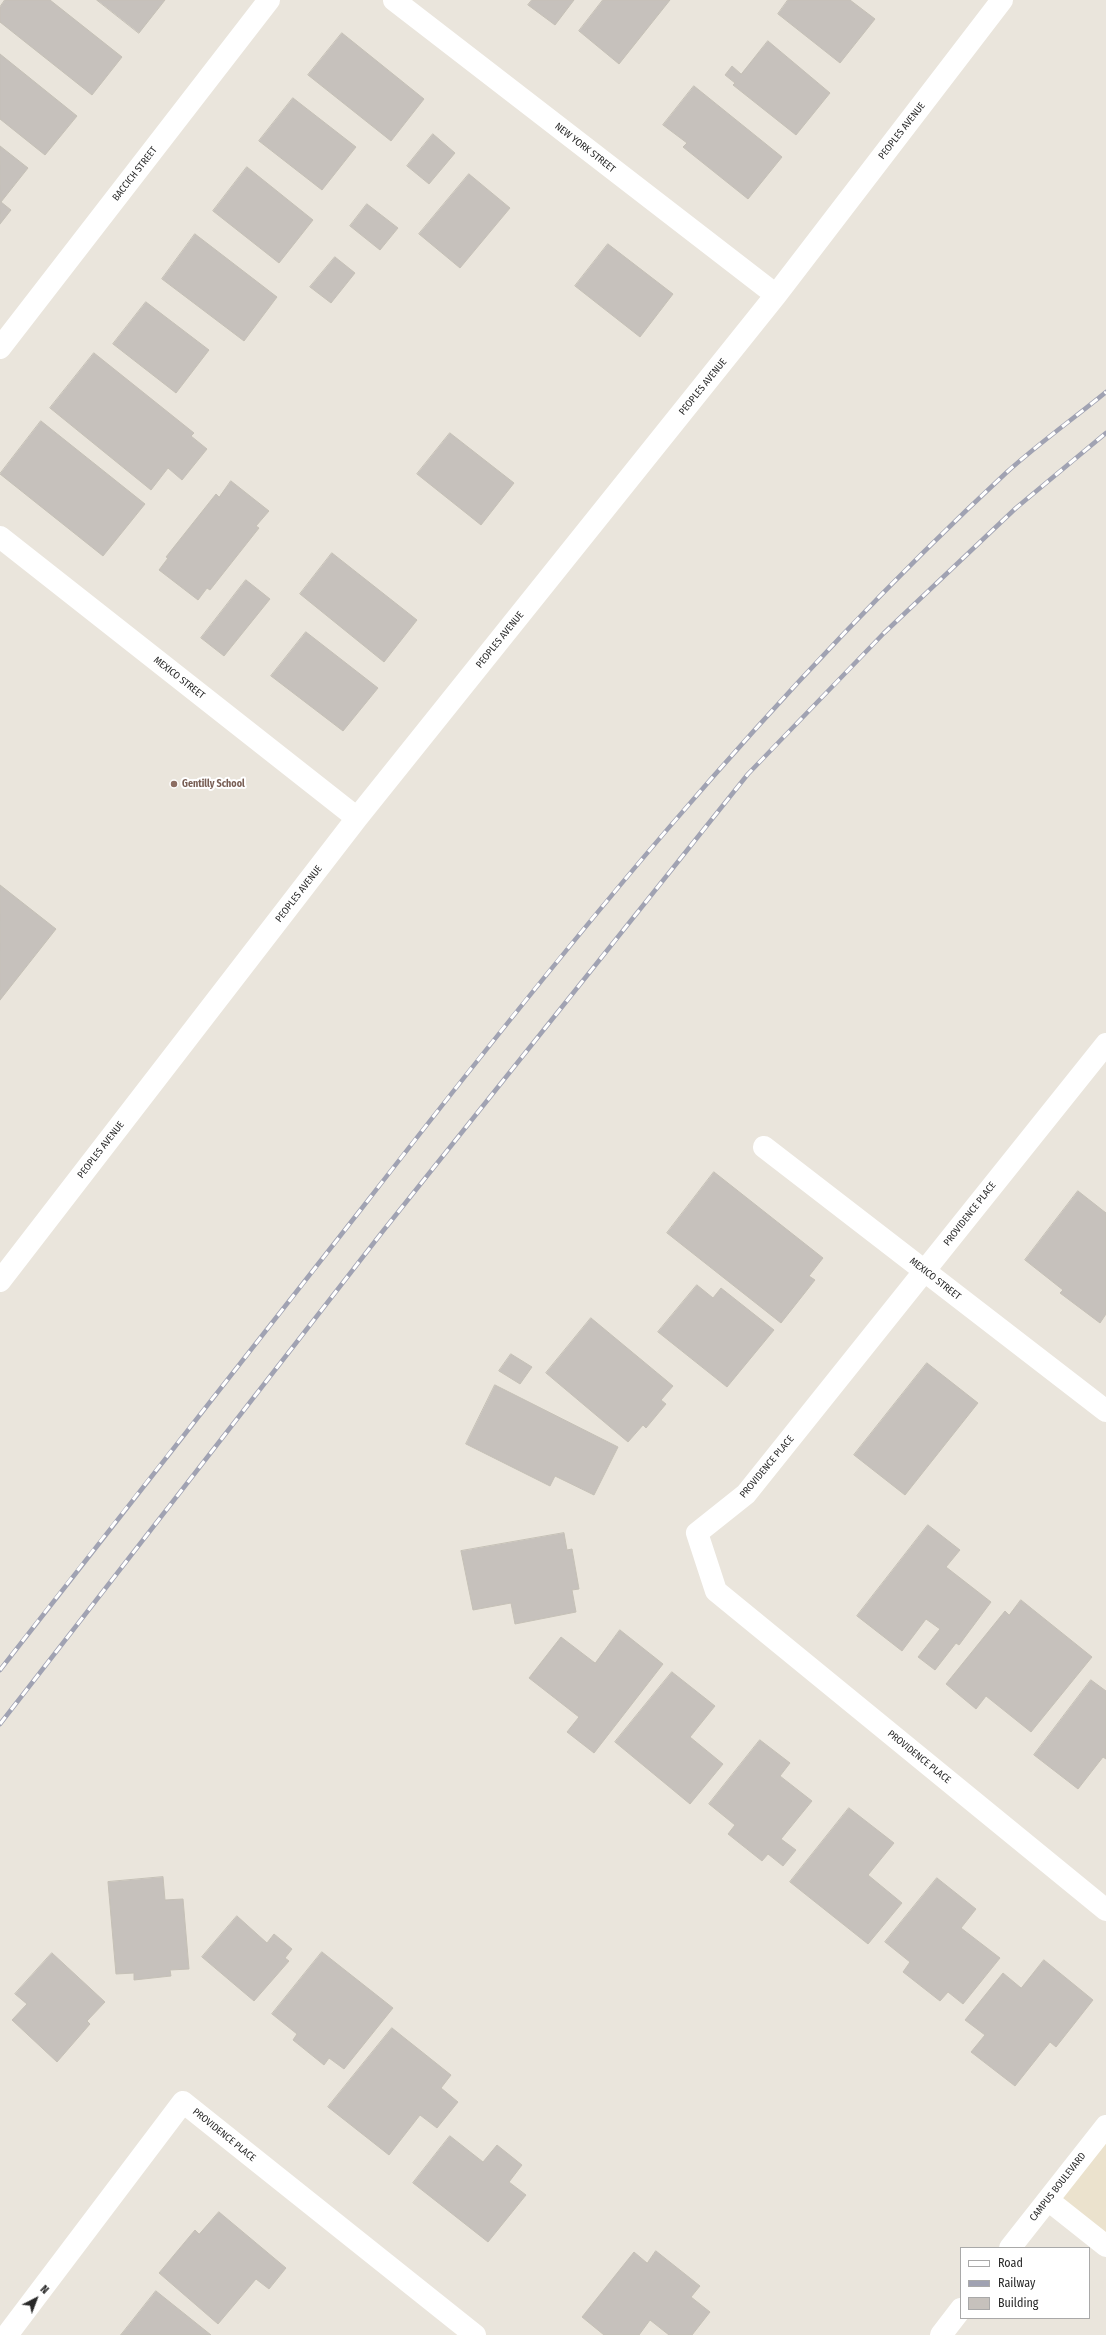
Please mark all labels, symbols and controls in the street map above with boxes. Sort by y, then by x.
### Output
street label: PEOPLES AVENUE [876,100,928,162]
street label: NEW YORK STREET [552,121,618,175]
street label: BACCICH STREET [110,145,160,203]
street label: PEOPLES AVENUE [677,356,729,418]
street label: PEOPLES AVENUE [474,609,526,671]
street label: MEXICO STREET [151,654,207,702]
place label: Gentilly School [182,778,245,790]
marker: Gentilly School [169,779,179,789]
street label: PEOPLES AVENUE [273,863,325,925]
street label: PEOPLES AVENUE [75,1119,127,1181]
street label: PROVIDENCE PLACE [941,1180,999,1248]
street label: MEXICO STREET [907,1255,963,1303]
street label: PROVIDENCE PLACE [737,1433,797,1501]
street label: PROVIDENCE PLACE [885,1728,953,1786]
street label: PROVIDENCE PLACE [190,2106,258,2164]
street label: CAMPUS BOULEVARD [1027,2150,1089,2224]
legend [960,2247,1090,2319]
text: Road [998,2256,1023,2270]
text: Railway [998,2276,1035,2290]
north arrow [16,2279,56,2319]
text: N [38,2283,51,2297]
text: Building [998,2296,1038,2310]

